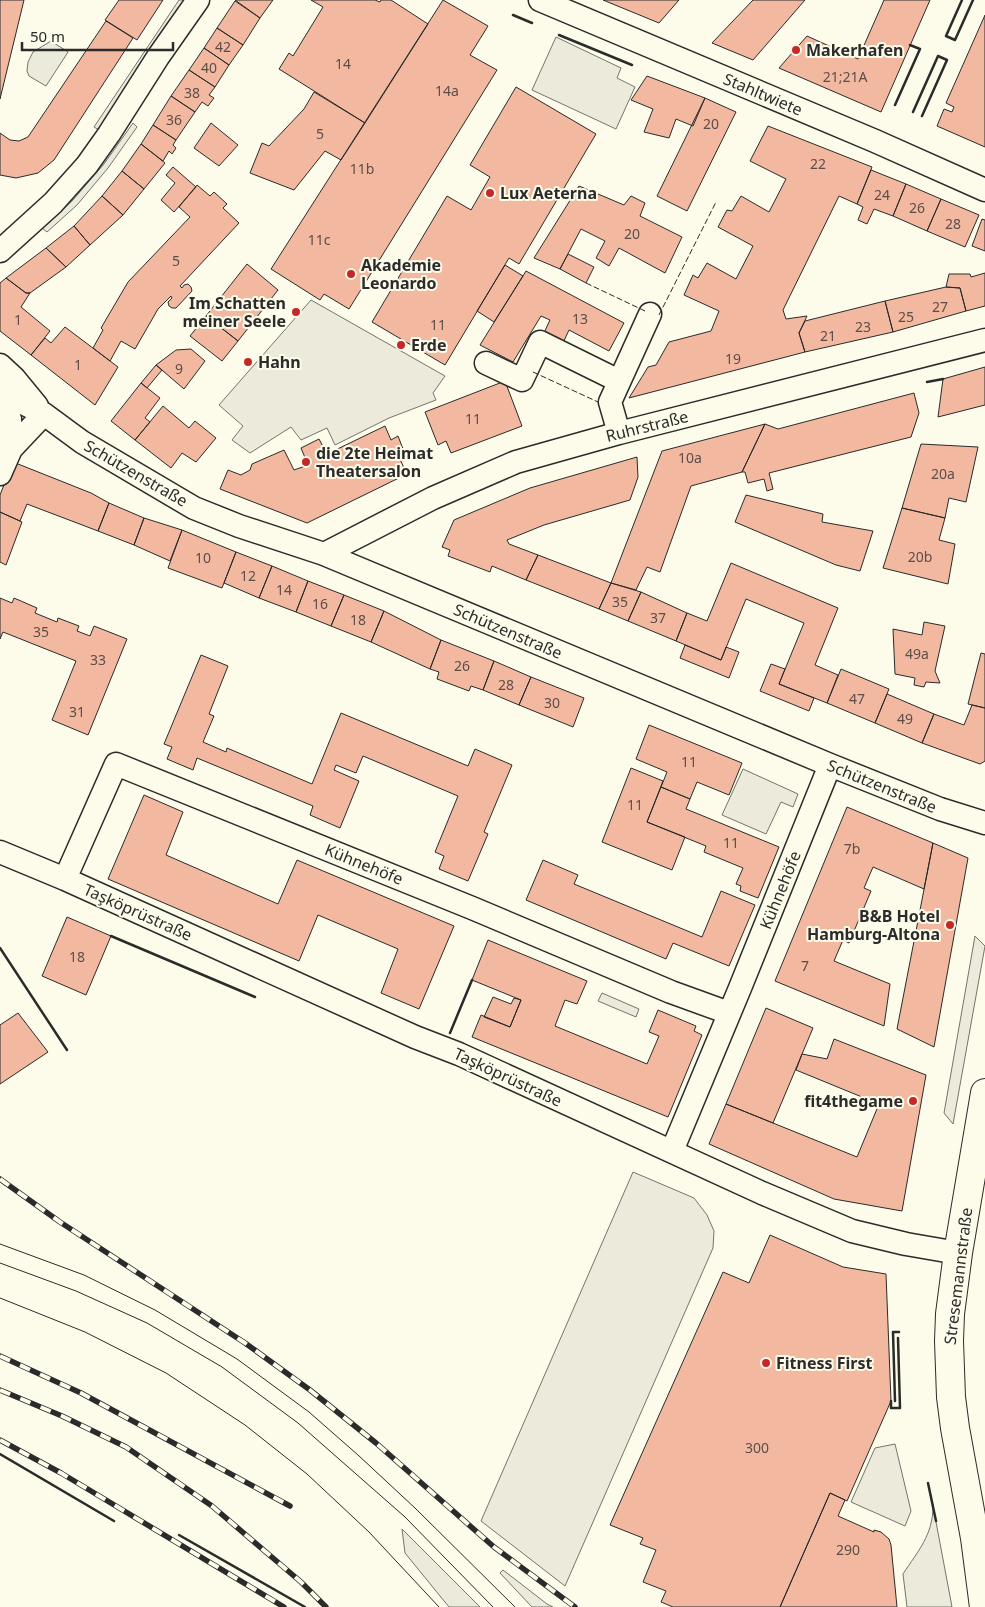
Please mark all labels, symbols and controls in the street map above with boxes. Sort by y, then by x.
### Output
scale bar [22,20,174,52]
text: 50 m [30,26,65,46]
house number: 42 [215,37,231,56]
place label: Makerhafen [806,39,903,61]
marker: Makerhafen [790,44,802,56]
house number: 14 [335,54,351,73]
house number: 40 [201,58,217,77]
street label: Stahltwiete [720,67,806,121]
house number: 21;21A [823,67,867,86]
house number: 14a [435,81,459,100]
house number: 38 [184,83,200,102]
house number: 36 [166,110,182,129]
house number: 20 [703,114,719,133]
house number: 5 [316,124,324,143]
house number: 22 [810,154,826,173]
house number: 11b [350,159,374,178]
place label: Lux Aeterna [500,182,597,204]
house number: 24 [874,185,890,204]
marker: Lux Aeterna [484,187,496,199]
house number: 26 [909,198,925,217]
house number: 28 [945,214,961,233]
house number: 20 [624,224,640,243]
house number: 11c [308,230,331,249]
house number: 5 [172,251,180,270]
place label: Akademie Leonardo [361,254,441,294]
marker: Akademie Leonardo [345,268,357,280]
place label: Im Schatten meiner Seele [183,292,286,332]
house number: 27 [932,297,948,316]
marker: Im Schatten meiner Seele [290,306,302,318]
house number: 25 [898,307,914,326]
house number: 13 [572,309,588,328]
house number: 1 [14,310,22,329]
house number: 11 [430,315,446,334]
house number: 23 [855,317,871,336]
house number: 21 [820,326,836,345]
place label: Erde [411,334,446,356]
marker: Erde [395,339,407,351]
house number: 19 [725,349,741,368]
place label: Hahn [258,351,301,373]
house number: 1 [74,355,82,374]
marker: Hahn [242,356,254,368]
house number: 9 [175,359,183,378]
street label: Ruhrstraße [604,405,690,447]
house number: 11 [465,409,481,428]
street label: Schützenstraße [80,434,192,512]
place label: die 2te Heimat Theatersalon [316,442,433,482]
house number: 10a [678,448,702,467]
marker: die 2te Heimat Theatersalon [300,456,312,468]
house number: 20a [931,464,955,483]
house number: 20b [908,547,932,566]
house number: 10 [195,548,211,567]
house number: 12 [240,566,256,585]
house number: 14 [276,580,292,599]
house number: 35 [612,592,628,611]
house number: 16 [312,594,328,613]
street label: Schützenstraße [450,598,566,664]
house number: 37 [650,608,666,627]
house number: 18 [350,610,366,629]
house number: 35 [33,622,49,641]
house number: 49a [905,644,929,663]
house number: 33 [90,650,106,669]
house number: 26 [454,656,470,675]
house number: 28 [498,675,514,694]
house number: 47 [849,689,865,708]
house number: 30 [544,693,560,712]
house number: 31 [69,702,85,721]
house number: 49 [897,709,913,728]
house number: 11 [681,752,697,771]
street label: Schützenstraße [824,754,940,818]
house number: 11 [627,795,643,814]
house number: 11 [723,833,739,852]
street label: Kühnehöfe [322,838,406,890]
house number: 7b [844,839,860,858]
street label: Kühnehöfe [754,848,806,932]
street label: Taşköprüstraße [80,878,196,946]
place label: B&B Hotel Hamburg-Altona [807,905,940,945]
marker: B&B Hotel Hamburg-Altona [944,919,956,931]
house number: 18 [69,947,85,966]
house number: 7 [801,956,809,975]
street label: Taşköprüstraße [450,1042,566,1112]
place label: fit4thegame [804,1090,903,1112]
marker: fit4thegame [907,1095,919,1107]
street label: Stresemannstraße [939,1206,977,1346]
place label: Fitness First [776,1352,872,1374]
marker: Fitness First [760,1357,772,1369]
house number: 300 [745,1438,769,1457]
house number: 290 [836,1540,860,1559]

